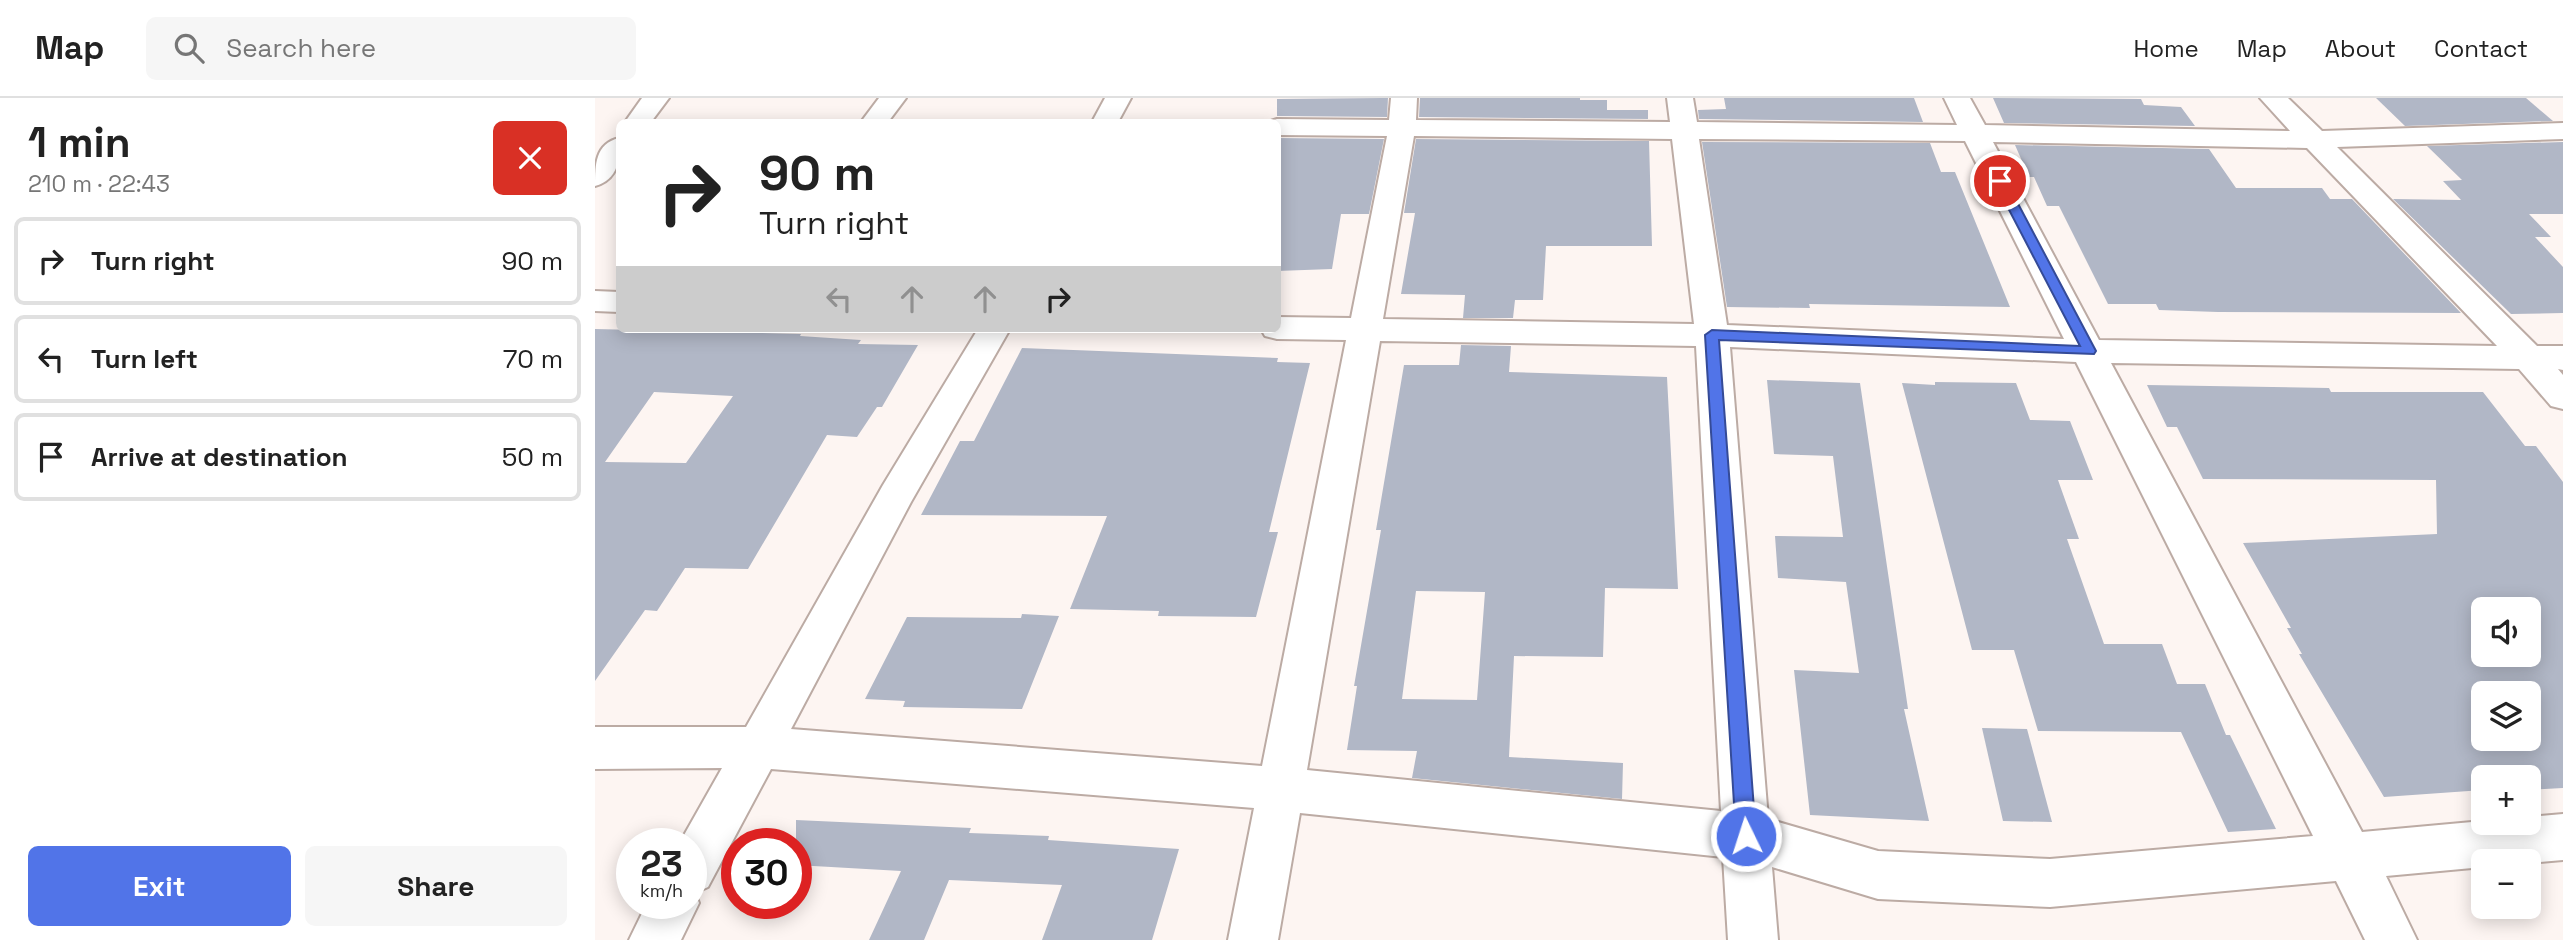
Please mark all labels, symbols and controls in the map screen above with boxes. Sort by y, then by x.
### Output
search box [146,17,636,80]
text: Map [35,27,104,69]
icon: search [170,29,208,67]
text: Search here [226,31,376,65]
text: Home [2133,33,2199,64]
text: Map [2237,33,2287,64]
text: About [2325,33,2396,64]
text: Contact [2434,33,2528,64]
text: 1 min [28,116,131,169]
button: close [493,121,567,195]
text: 90 m [759,142,875,204]
icon: right [644,147,735,238]
pin [1970,151,2030,211]
icon: arrive [1981,162,2019,200]
text: 210 m · 22:43 [28,169,170,199]
text: Turn right [759,203,909,243]
icon: right [32,242,70,280]
text: Turn right [91,244,215,278]
text: 90 m [501,244,563,278]
icon: left [820,280,858,318]
icon: ahead [893,280,931,318]
icon: ahead [966,280,1004,318]
icon: right [1039,280,1077,318]
icon: left [32,340,70,378]
text: Turn left [91,342,198,376]
text: 70 m [503,342,563,376]
icon: arrive [32,438,70,476]
text: Arrive at destination [91,440,348,474]
text: 50 m [502,440,563,474]
map controls [2471,597,2541,919]
button: sound [2471,597,2541,667]
button: layers [2471,681,2541,751]
button: + [2471,765,2541,835]
position arrow [1709,799,1783,873]
speed limit sign: 30 [721,828,812,919]
text: 23 [640,842,683,886]
button: Exit [28,846,291,926]
button: Share [305,846,567,926]
button: − [2471,849,2541,919]
text: km/h [640,879,683,902]

